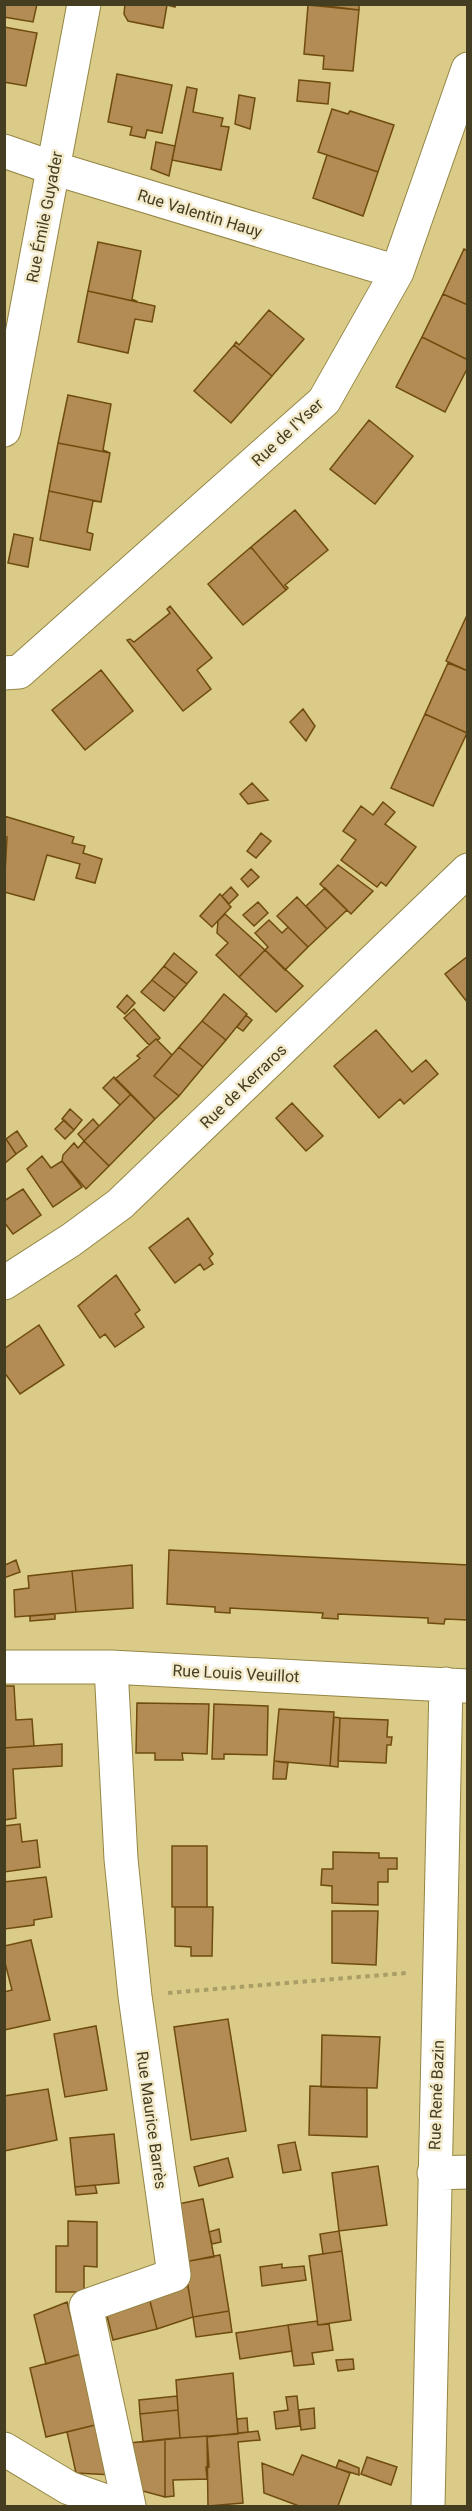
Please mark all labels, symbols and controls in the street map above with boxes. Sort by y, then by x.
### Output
street label: Rue Émile Guyader [22,149,67,284]
street label: Rue Valentin Hauy [135,185,265,242]
street label: Rue de l'Yser [248,394,327,470]
street label: Rue de Kerraros [196,1040,291,1132]
street label: Rue Louis Veuillot [172,1661,300,1686]
street label: Rue René Bazin [425,2040,448,2150]
street label: Rue Maurice Barrès [132,2050,171,2190]

